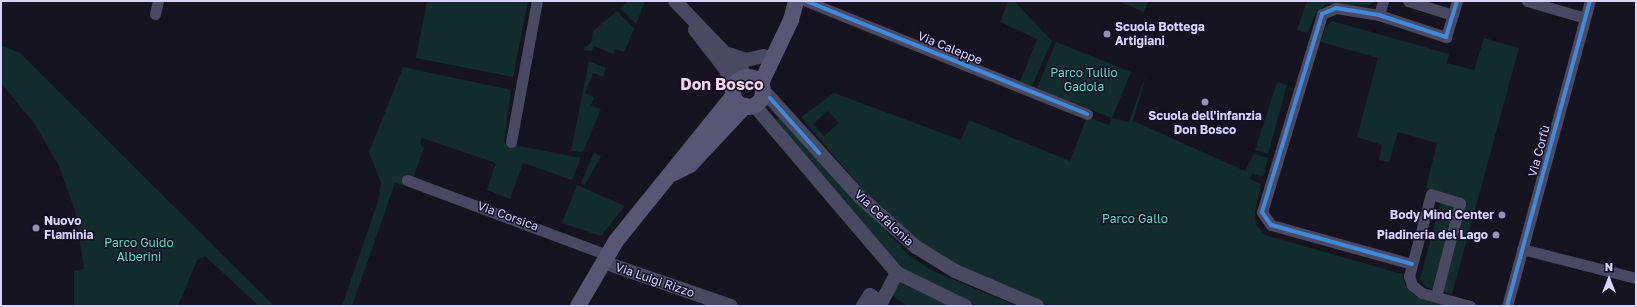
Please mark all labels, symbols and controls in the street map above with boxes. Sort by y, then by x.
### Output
place label: Scuola Bottega Artigiani [1115,20,1205,48]
street label: Via Caleppe [916,29,984,67]
marker: Scuola Bottega Artigiani [1102,29,1112,39]
park label: Parco Tullio Gadola [1050,66,1118,94]
district label: Don Bosco [680,74,764,94]
marker: Scuola dell'infanzia Don Bosco [1200,97,1210,107]
place label: Scuola dell'infanzia Don Bosco [1148,109,1262,137]
street label: Via Corfù [1525,124,1553,178]
street label: Via Cefalonia [852,187,916,249]
street label: Via Corsica [475,198,541,234]
place label: Body Mind Center [1390,208,1494,222]
marker: Body Mind Center [1497,210,1507,220]
park label: Parco Gallo [1102,212,1168,226]
place label: Nuovo Flaminia [44,214,93,242]
marker: Nuovo Flaminia [31,223,41,233]
place label: Piadineria del Lago [1377,228,1488,242]
marker: Piadineria del Lago [1491,230,1501,240]
park label: Parco Guido Alberini [104,236,174,264]
north arrow [1589,259,1629,299]
street label: Via Luigi Rizzo [614,260,696,300]
text: N [1605,260,1613,273]

